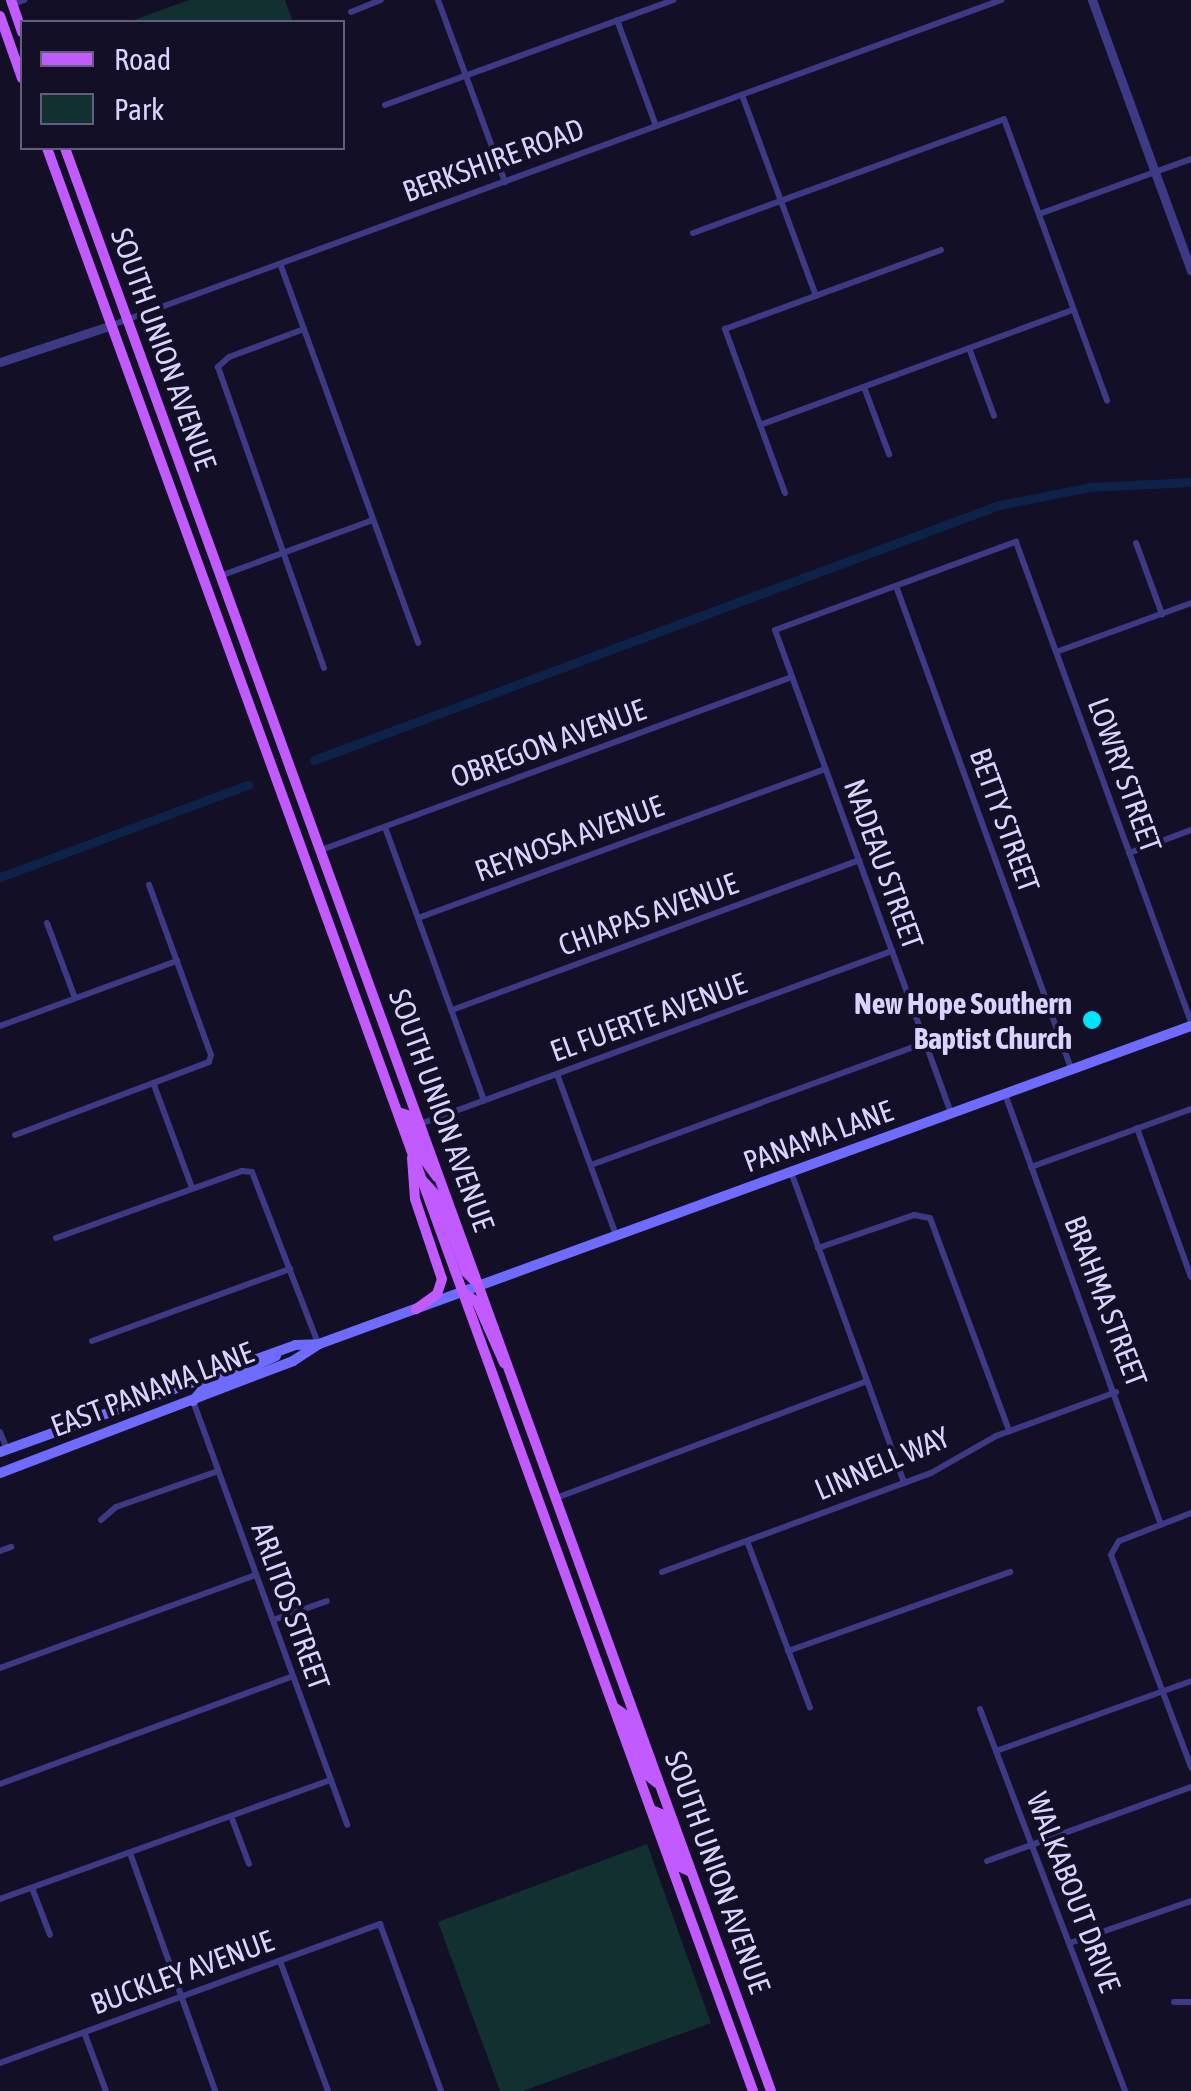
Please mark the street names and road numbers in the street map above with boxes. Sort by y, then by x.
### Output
street label: BERKSHIRE ROAD [398,111,588,209]
street label: SOUTH UNION AVENUE [104,223,224,475]
street label: OBREGON AVENUE [446,691,650,795]
street label: LOWRY STREET [1080,693,1170,857]
street label: BETTY STREET [962,743,1048,897]
street label: NADEAU STREET [837,774,931,954]
street label: REYNOSA AVENUE [470,787,668,889]
street label: CHIAPAS AVENUE [554,865,742,963]
street label: EL FUERTE AVENUE [545,965,751,1069]
street label: SOUTH UNION AVENUE [382,984,502,1236]
street label: PANAMA LANE [738,1092,898,1180]
street label: BRAHMA STREET [1057,1211,1155,1391]
street label: EAST PANAMA LANE [46,1334,258,1444]
street label: LINNELL WAY [809,1419,955,1507]
street label: ARLITOS STREET [244,1517,338,1695]
street label: SOUTH UNION AVENUE [658,1746,778,1998]
street label: WALKABOUT DRIVE [1019,1787,1129,1997]
street label: BUCKLEY AVENUE [86,1922,278,2022]

